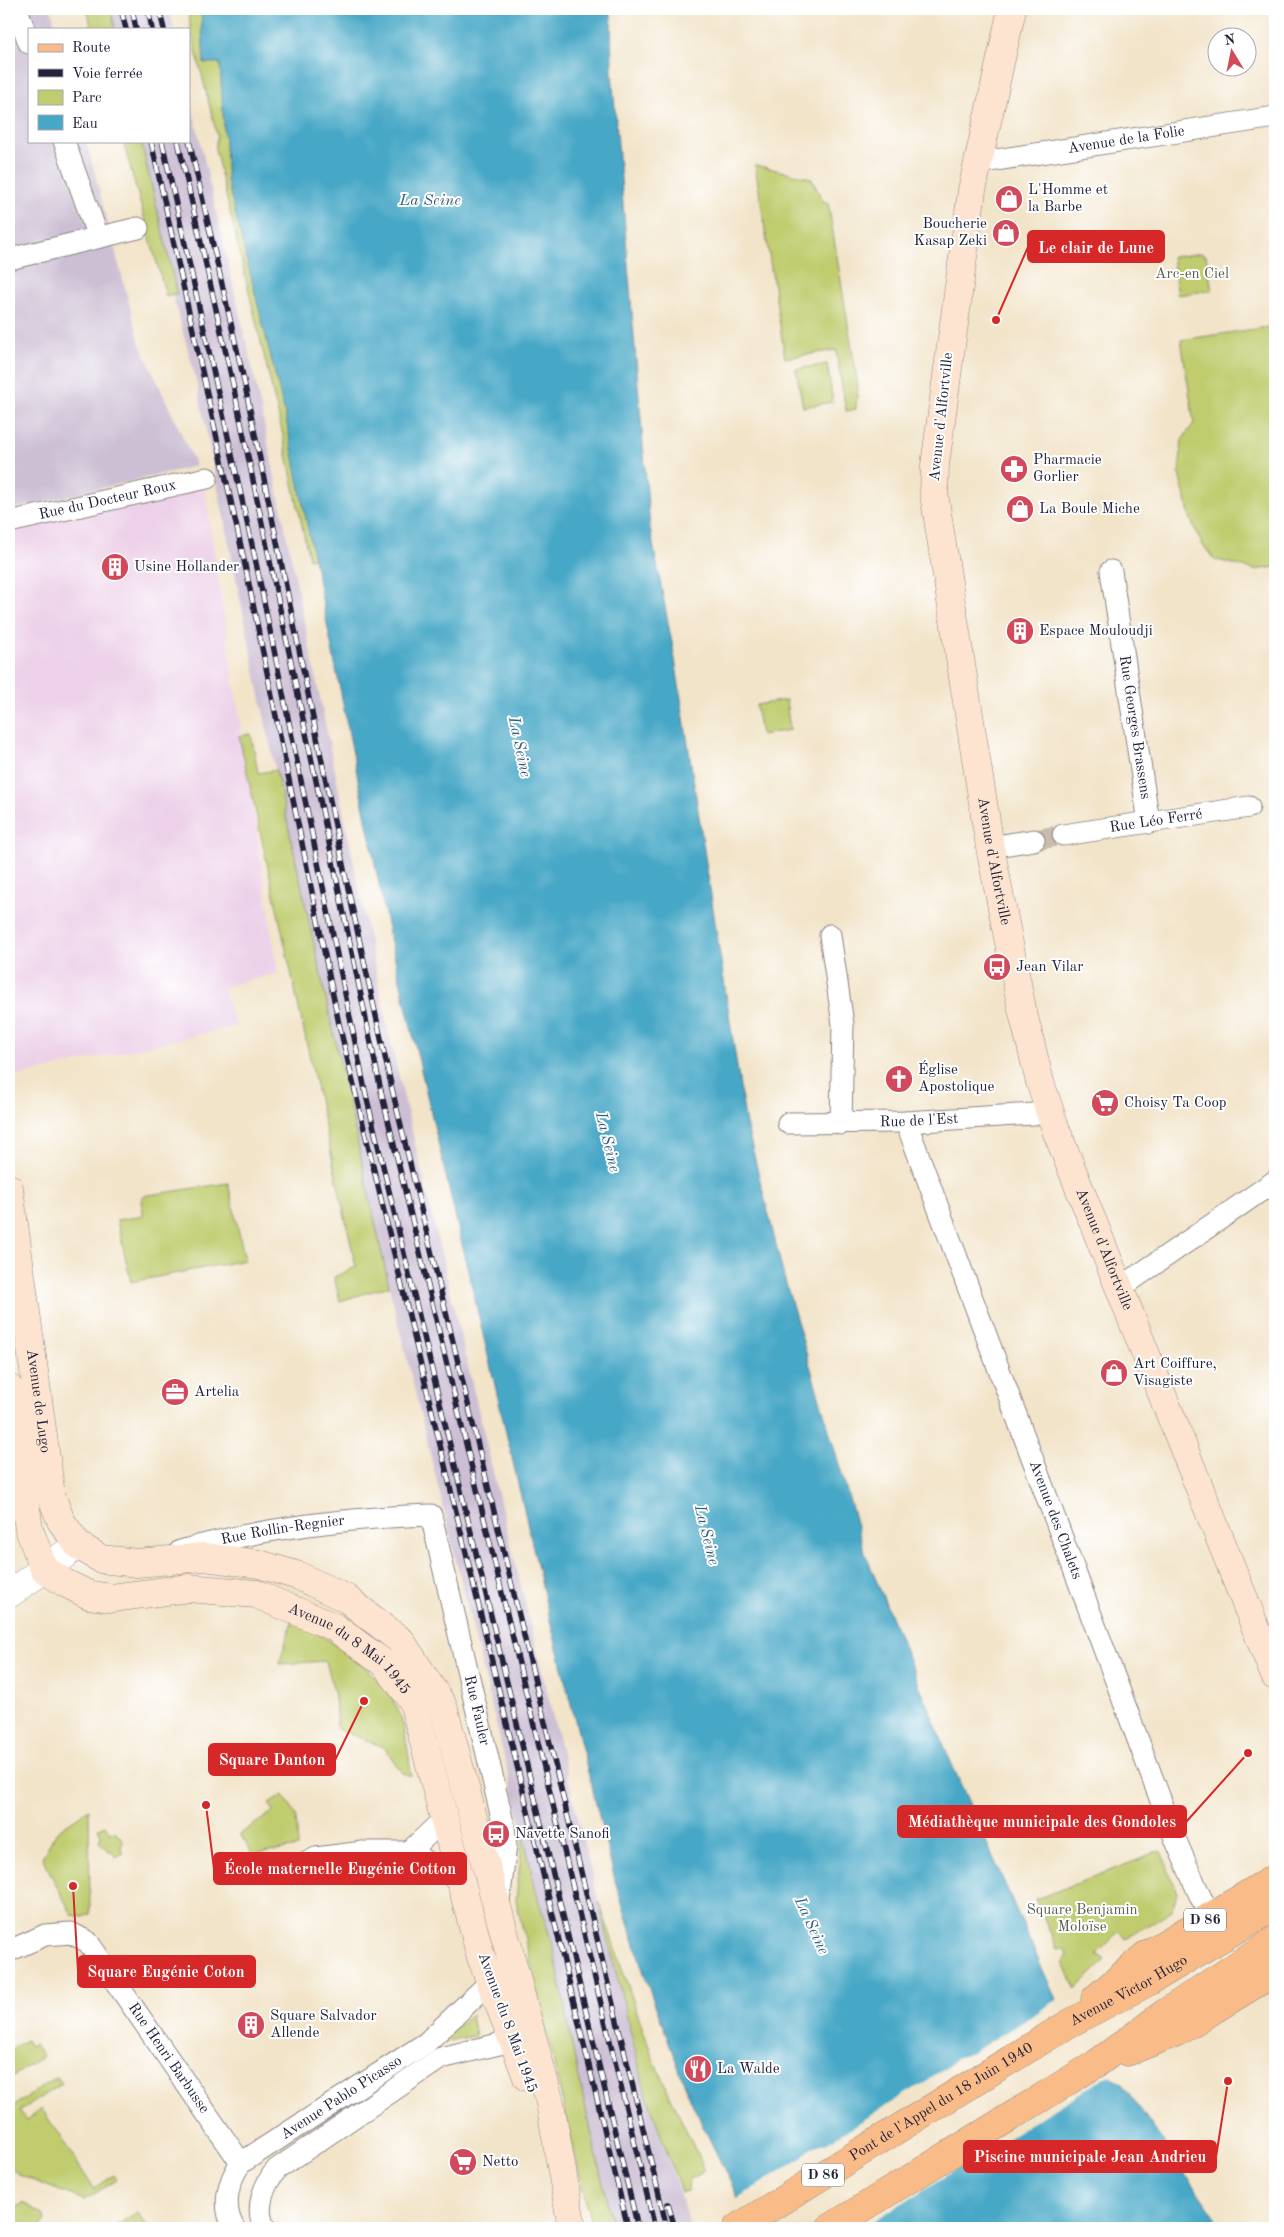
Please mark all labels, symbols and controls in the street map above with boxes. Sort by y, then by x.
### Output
legend [28,28,190,142]
north arrow [1206,28,1256,78]
text: N [1223,32,1237,48]
text: Route [72,41,110,56]
text: Voie ferrée [72,67,143,82]
text: Parc [72,91,102,106]
text: Eau [72,117,98,132]
street label: Avenue de la Folie [1067,124,1186,156]
place label: L'Homme et la Barbe [1028,183,1108,215]
shop icon: L'Homme et la Barbe [994,184,1024,214]
water label: La Seine [398,193,461,209]
place label: Boucherie Kasap Zeki [914,217,987,249]
shop icon: Boucherie Kasap Zeki [991,218,1021,248]
callout: Le clair de Lune [1028,231,1164,262]
text: Le clair de Lune [1038,241,1154,257]
park label: Arc-en Ciel [1155,267,1229,282]
street label: Avenue d'Alfortville [928,352,956,482]
place label: Pharmacie Gorlier [1033,453,1102,485]
pharmacy icon: Pharmacie Gorlier [999,454,1029,484]
street label: Rue du Docteur Roux [38,478,178,523]
shop icon: La Boule Miche [1005,494,1035,524]
place label: La Boule Miche [1039,502,1140,517]
building icon: Usine Hollander [100,552,130,582]
place label: Usine Hollander [134,560,239,575]
building icon: Espace Mouloudji [1005,616,1035,646]
place label: Espace Mouloudji [1039,624,1153,639]
street label: Rue Georges Brassens [1116,654,1153,800]
water label: La Seine [505,714,533,779]
street label: Avenue d'Alfortville [975,796,1013,927]
street label: Rue Léo Ferré [1109,807,1203,835]
bus stop icon: Jean Vilar [982,952,1012,982]
place label: Jean Vilar [1016,960,1083,975]
place label: Église Apostolique [918,1060,995,1095]
church icon: Église Apostolique [884,1064,914,1094]
supermarket icon: Choisy Ta Coop [1090,1088,1120,1118]
place label: Choisy Ta Coop [1124,1096,1227,1111]
water label: La Seine [592,1109,622,1174]
street label: Rue de l'Est [880,1111,959,1130]
street label: Avenue d'Alfortville [1073,1187,1135,1313]
street label: Avenue de Lugo [24,1348,53,1454]
place label: Art Coiffure, Visagiste [1133,1357,1217,1389]
shop icon: Art Coiffure, Visagiste [1099,1358,1129,1388]
office icon: Artelia [160,1377,190,1407]
place label: Artelia [194,1385,240,1400]
street label: Avenue des Chalets [1026,1458,1085,1581]
water label: La Seine [691,1502,721,1567]
street label: Rue Rollin-Regnier [220,1513,345,1548]
street label: Avenue du 8 Mai 1945 [286,1601,413,1697]
street label: Rue Fauler [461,1674,492,1747]
callout: Square Danton [209,1744,335,1775]
text: Square Danton [219,1753,325,1769]
callout: Médiathèque municipale des Gondoles [898,1806,1186,1837]
text: Médiathèque municipale des Gondoles [908,1815,1176,1831]
bus stop icon: Navette Sanofi [481,1819,511,1849]
place label: Navette Sanofi [515,1827,609,1842]
callout: École maternelle Eugénie Cotton [214,1853,466,1884]
text: École maternelle Eugénie Cotton [224,1858,456,1878]
water label: La Seine [790,1894,831,1958]
park label: Square Benjamin Moloïse [1026,1903,1138,1935]
road number: D 86 [1184,1908,1226,1932]
street label: Avenue du 8 Mai 1945 [475,1951,539,2095]
street label: Avenue Victor Hugo [1067,1953,1190,2029]
callout: Square Eugénie Coton [78,1956,255,1987]
text: Square Eugénie Coton [87,1965,245,1981]
street label: Rue Henri Barbusse [125,2000,212,2116]
place label: Square Salvador Allende [270,2009,377,2041]
building icon: Square Salvador Allende [236,2010,266,2040]
street label: Pont de l'Appel du 18 Juin 1940 [847,2040,1036,2164]
street label: Avenue Pablo Picasso [278,2053,405,2142]
restaurant icon: La Walde [683,2054,713,2084]
place label: La Walde [717,2062,780,2077]
callout: Piscine municipale Jean Andrieu [964,2141,1216,2172]
supermarket icon: Netto [448,2147,478,2177]
text: Piscine municipale Jean Andrieu [974,2150,1206,2166]
place label: Netto [482,2155,518,2170]
road number: D 86 [802,2164,844,2186]

